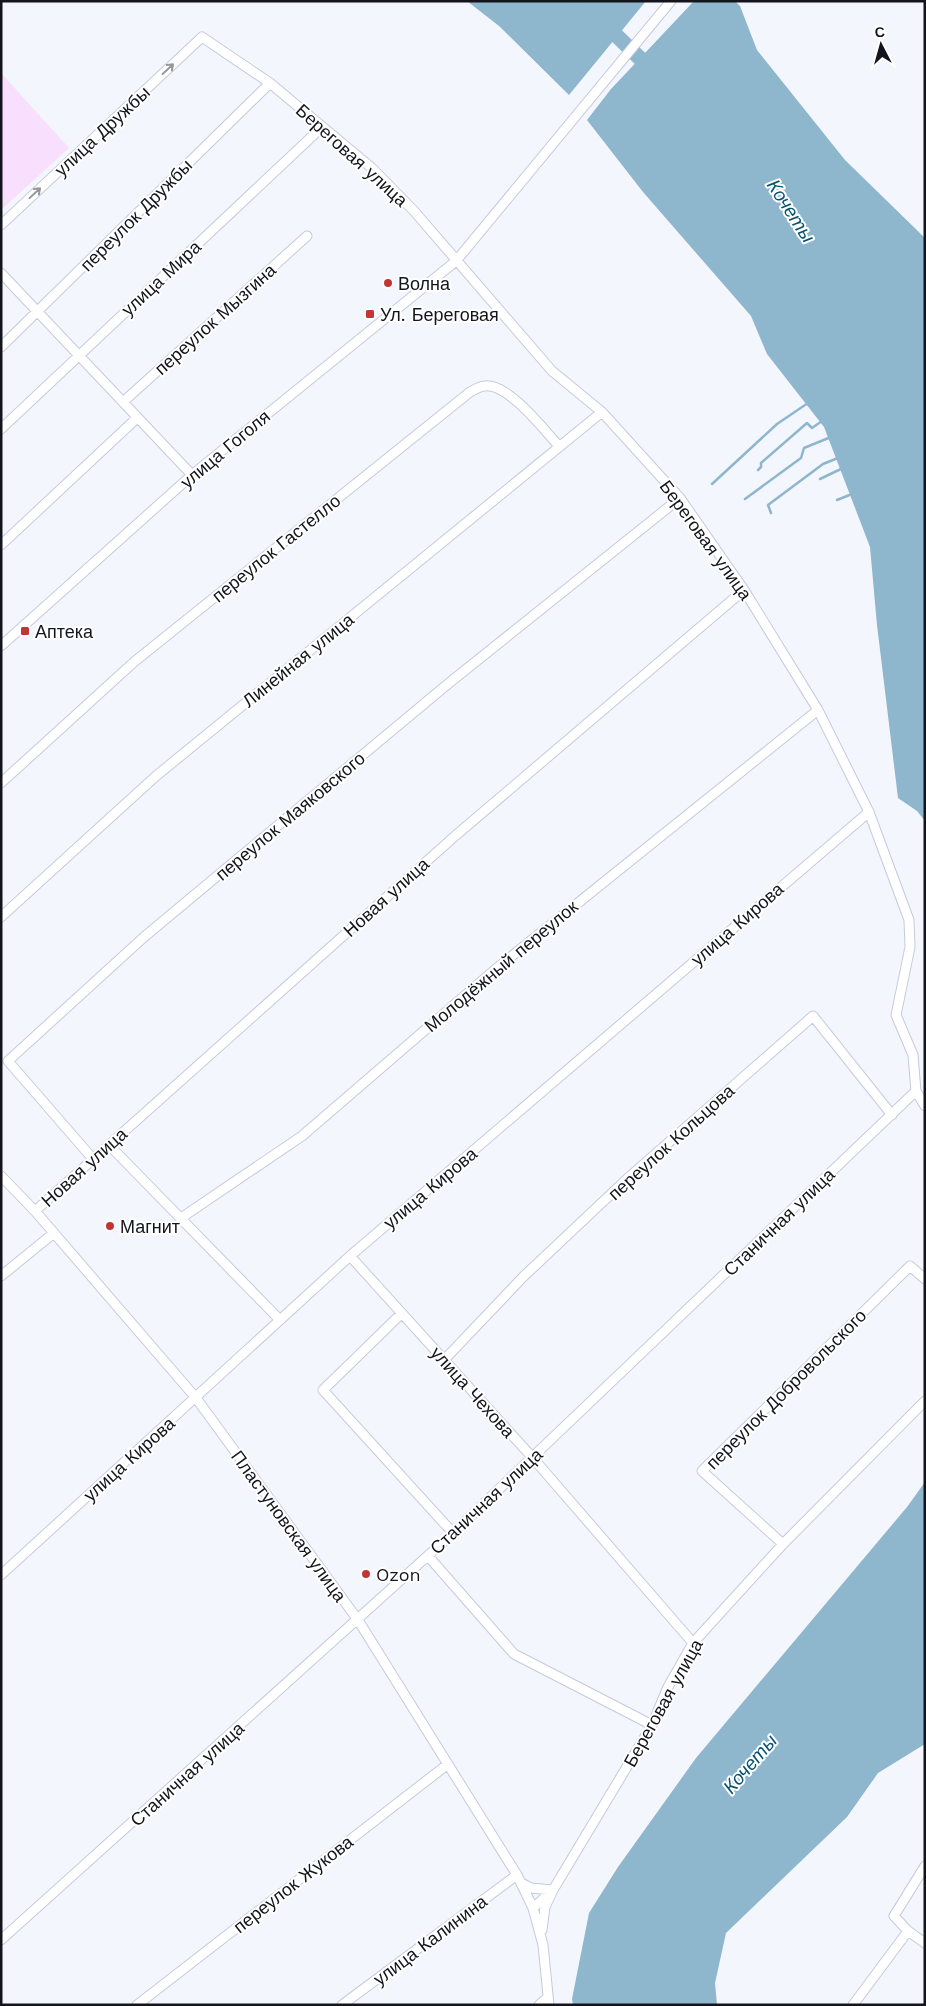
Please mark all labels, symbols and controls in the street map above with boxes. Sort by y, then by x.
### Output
north arrow [856,20,906,70]
text: С [874,24,886,41]
one-way arrow [161,63,174,75]
street label: улица Дружбы [50,82,154,180]
street label: Береговая улица [292,99,413,211]
street label: переулок Дружбы [76,155,196,275]
water label: Кочеты [762,175,820,247]
one-way arrow [28,187,41,199]
street label: улица Мира [117,235,206,320]
street label: переулок Мызгина [150,258,281,379]
place label: Волна [398,273,451,294]
marker: Волна [382,277,394,289]
place label: Ул. Береговая [380,304,499,325]
marker: Ул. Береговая [364,308,376,320]
street label: улица Гоголя [176,406,274,492]
street label: Береговая улица [656,476,757,605]
street label: переулок Гастелло [207,490,345,606]
street label: Линейная улица [238,608,359,711]
place label: Аптека [35,621,94,642]
marker: Аптека [19,625,31,637]
street label: переулок Маяковского [211,747,369,885]
street label: Новая улица [339,852,434,941]
street label: улица Кирова [687,878,788,970]
street label: Молодёжный переулок [420,896,582,1036]
street label: переулок Кольцова [604,1079,739,1204]
street label: Новая улица [37,1122,132,1211]
street label: улица Кирова [379,1142,482,1233]
street label: Станичная улица [719,1163,839,1280]
place label: Магнит [120,1216,180,1237]
marker: Магнит [104,1220,116,1232]
street label: переулок Добровольского [702,1305,870,1473]
street label: улица Чехова [427,1342,520,1443]
street label: улица Кирова [79,1412,180,1505]
street label: Станичная улица [426,1443,547,1558]
street label: Пластуновская улица [227,1446,352,1607]
place label: Ozon [376,1564,421,1585]
marker: Ozon [360,1568,372,1580]
street label: Береговая улица [619,1635,707,1771]
street label: Станичная улица [126,1717,249,1831]
water label: Кочеты [718,1730,782,1798]
street label: переулок Жукова [229,1830,358,1937]
street label: улица Калинина [369,1890,492,1989]

